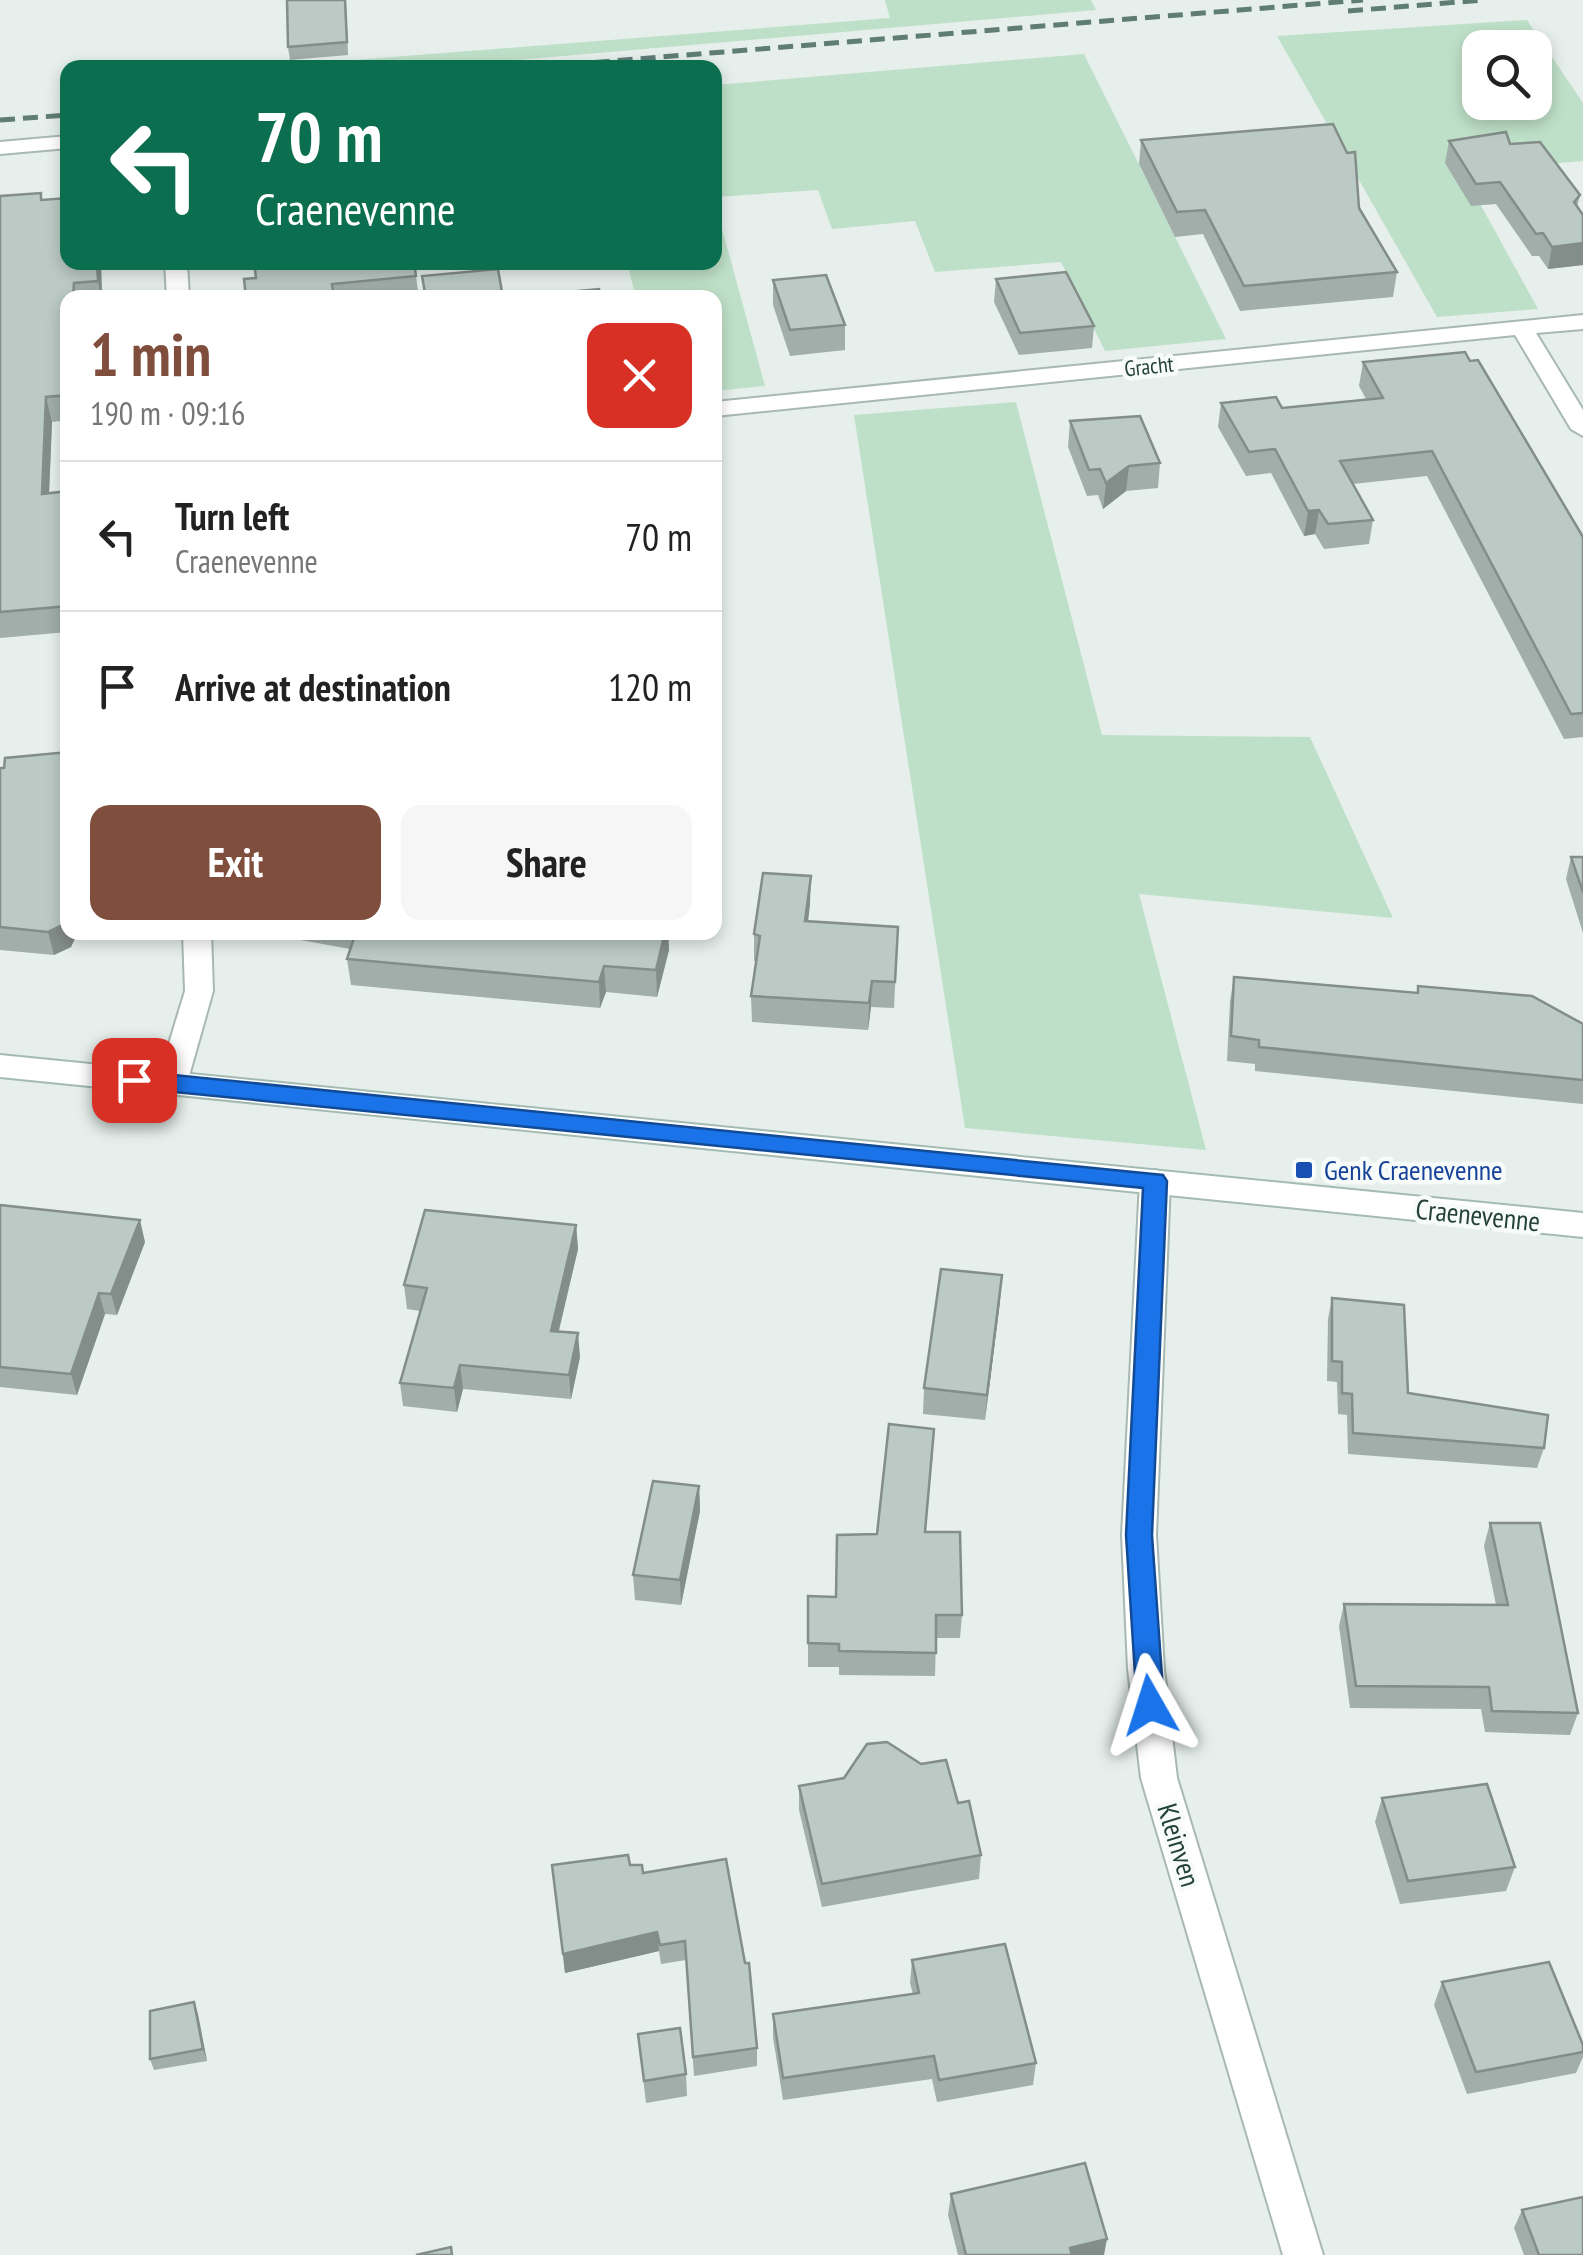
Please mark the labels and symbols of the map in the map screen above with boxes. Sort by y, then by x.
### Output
street label: Gracht [1123,350,1175,382]
pin [92,1038,177,1123]
place label: Genk Craenevenne [1324,1151,1503,1188]
marker: Genk Craenevenne [1293,1159,1315,1181]
street label: Craenevenne [1414,1190,1542,1239]
position arrow [1098,1653,1202,1757]
street label: Kleinven [1149,1799,1210,1891]

